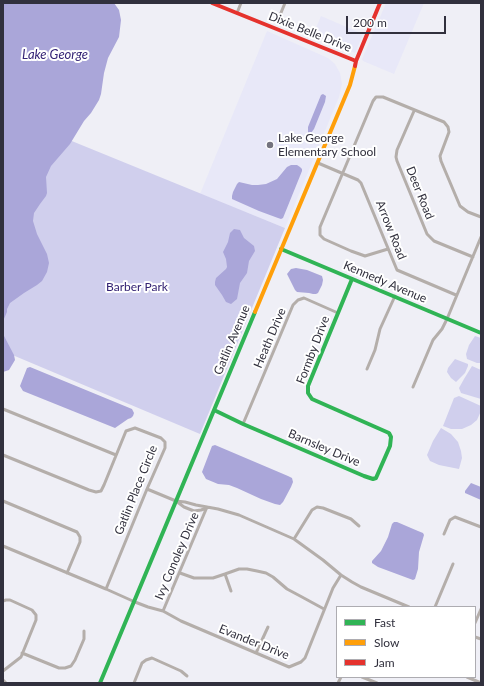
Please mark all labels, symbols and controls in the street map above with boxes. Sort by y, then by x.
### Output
scale bar [348,8,448,34]
street label: Dixie Belle Drive [267,9,353,55]
text: 200 m [353,15,387,30]
water label: Lake George [22,47,88,63]
place label: Lake George Elementary School [278,131,376,159]
marker: Lake George Elementary School [265,140,275,150]
street label: Deer Road [403,164,437,222]
street label: Arrow Road [373,198,409,262]
street label: Kennedy Avenue [341,258,429,306]
park label: Barber Park [106,280,168,294]
street label: Gatlin Avenue [211,303,253,377]
street label: Heath Drive [251,306,289,370]
street label: Formby Drive [293,314,333,386]
street label: Barnsley Drive [286,426,362,470]
street label: Gatlin Place Circle [111,443,161,537]
street label: Ivy Conoley Drive [152,510,202,602]
legend [336,606,476,678]
text: Fast [374,615,395,630]
street label: Evander Drive [217,621,291,663]
text: Slow [374,635,399,650]
text: Jam [374,655,395,670]

